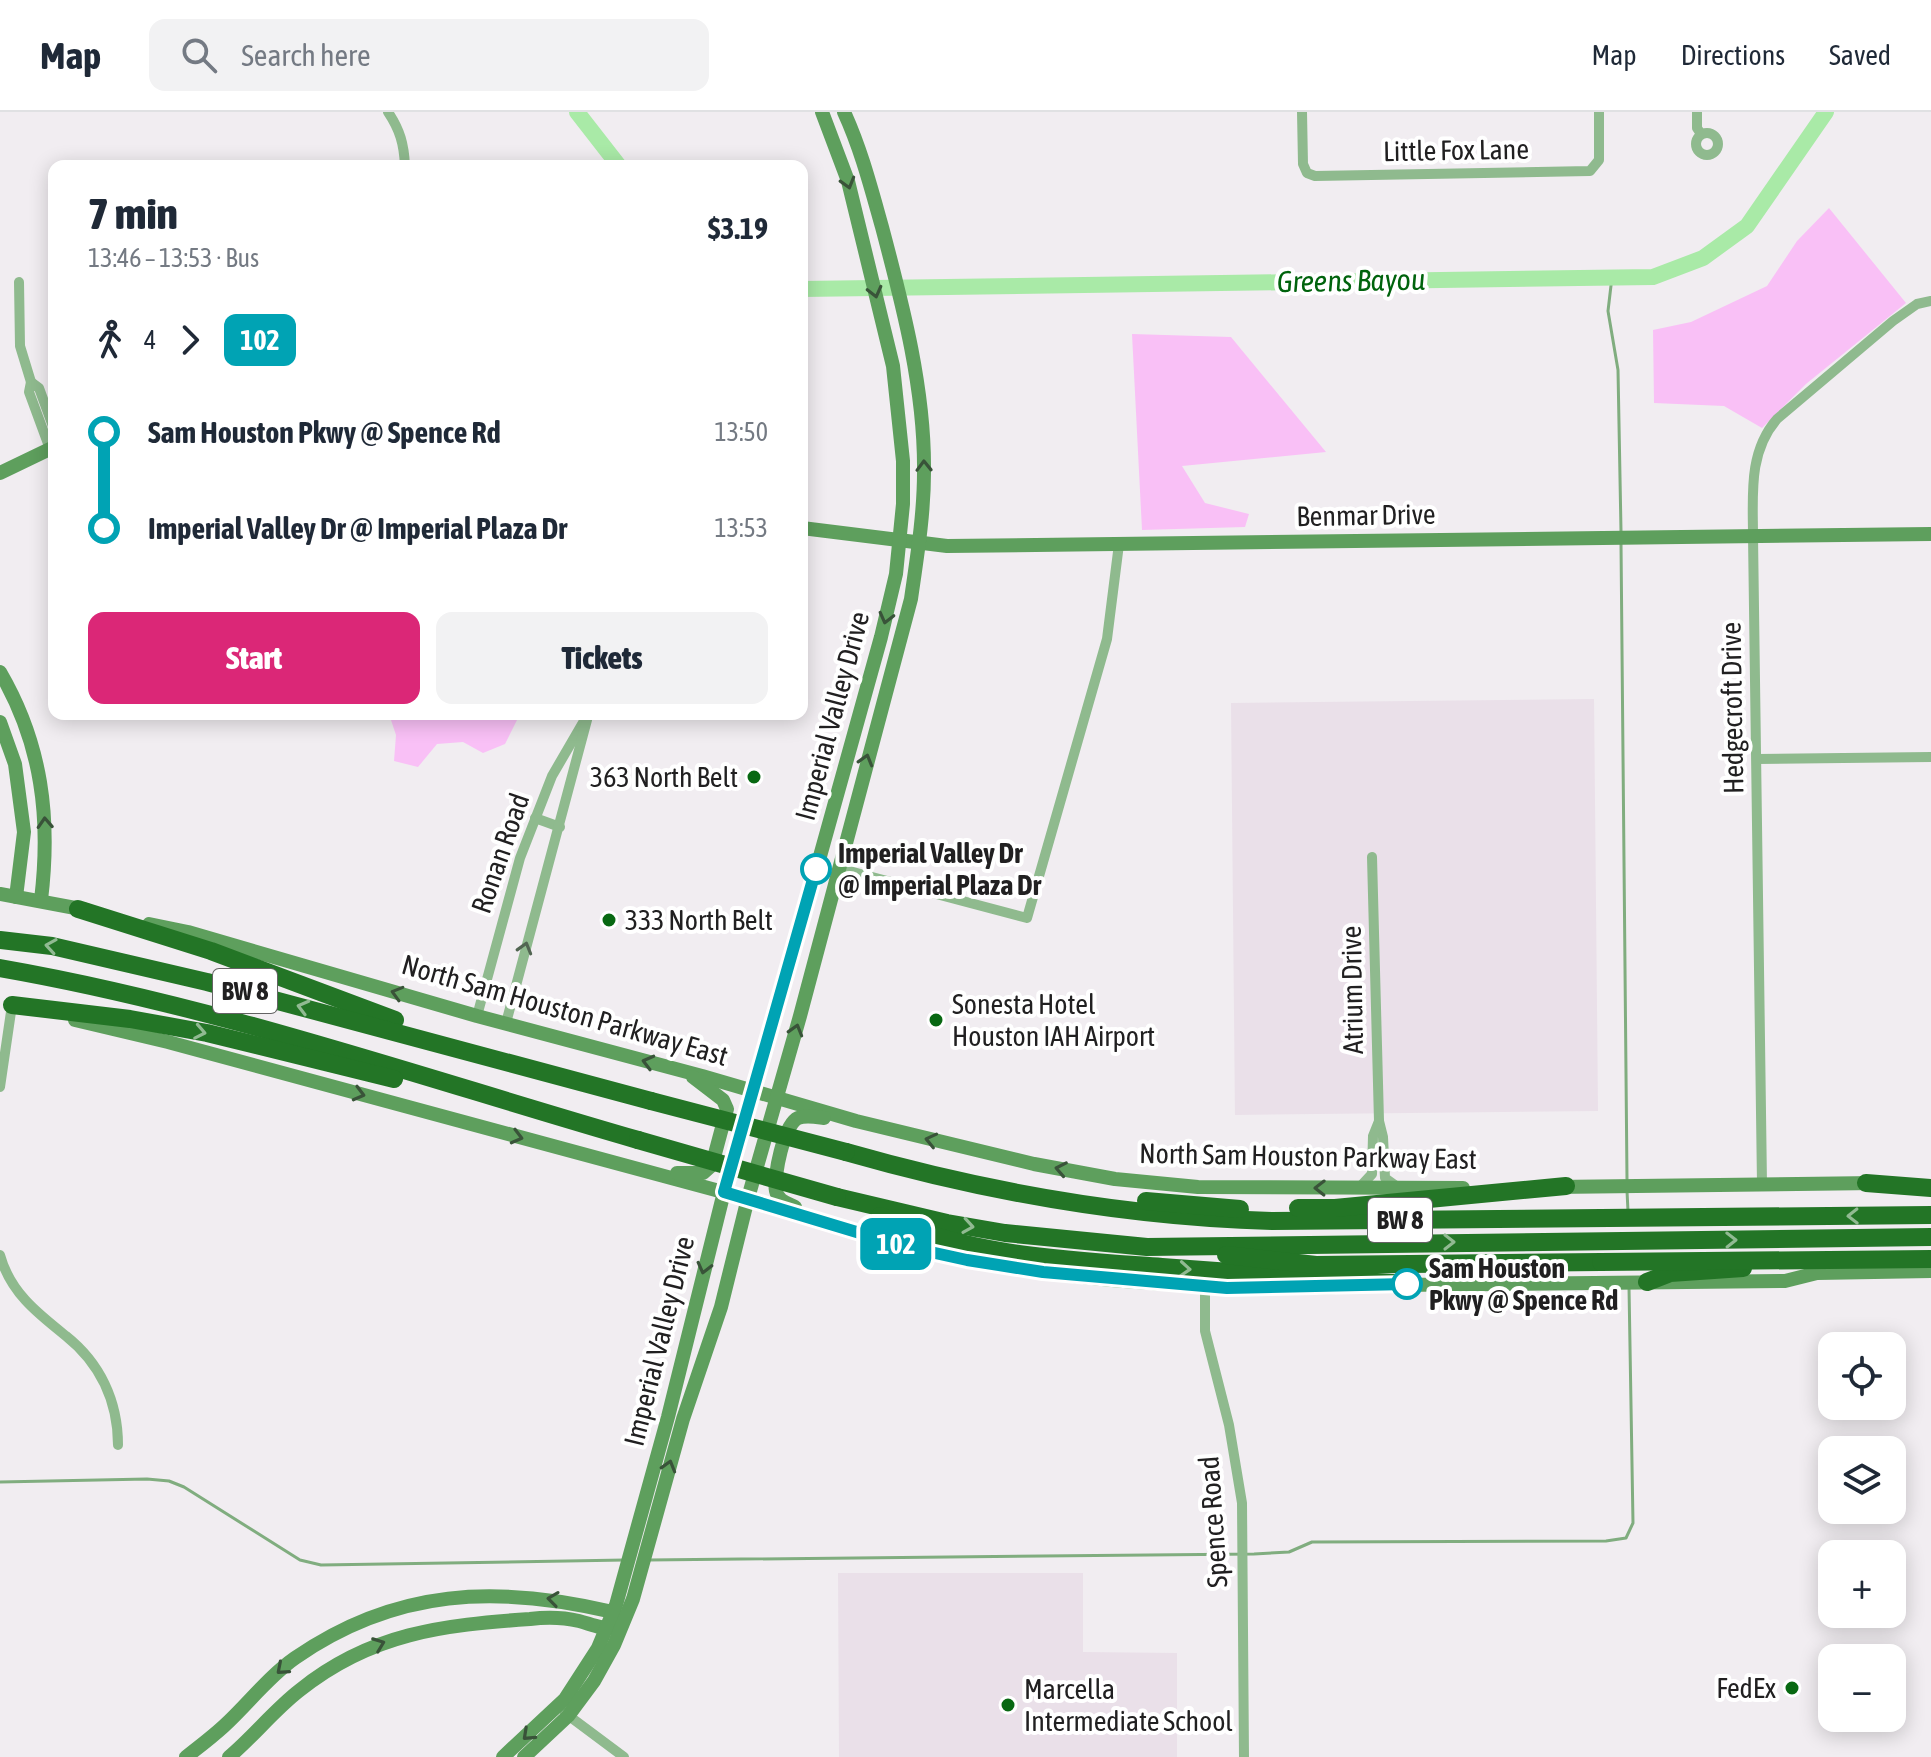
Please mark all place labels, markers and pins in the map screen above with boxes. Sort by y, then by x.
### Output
place label: 363 North Belt [590,761,738,793]
marker: 363 North Belt [745,768,763,786]
place label: Imperial Valley Dr @ Imperial Plaza Dr [838,837,1042,901]
marker: Imperial Valley Dr @ Imperial Plaza Dr [801,854,831,884]
place label: 333 North Belt [625,904,773,936]
marker: 333 North Belt [600,911,618,929]
place label: Sonesta Hotel Houston IAH Airport [952,988,1155,1052]
marker: Sonesta Hotel Houston IAH Airport [927,1011,945,1029]
place label: Sam Houston Pkwy @ Spence Rd [1429,1252,1618,1316]
marker: Sam Houston Pkwy @ Spence Rd [1392,1269,1422,1299]
place label: FedEx [1716,1672,1776,1704]
place label: Marcella Intermediate School [1024,1673,1233,1737]
marker: FedEx [1783,1679,1801,1697]
marker: Marcella Intermediate School [999,1696,1017,1714]

